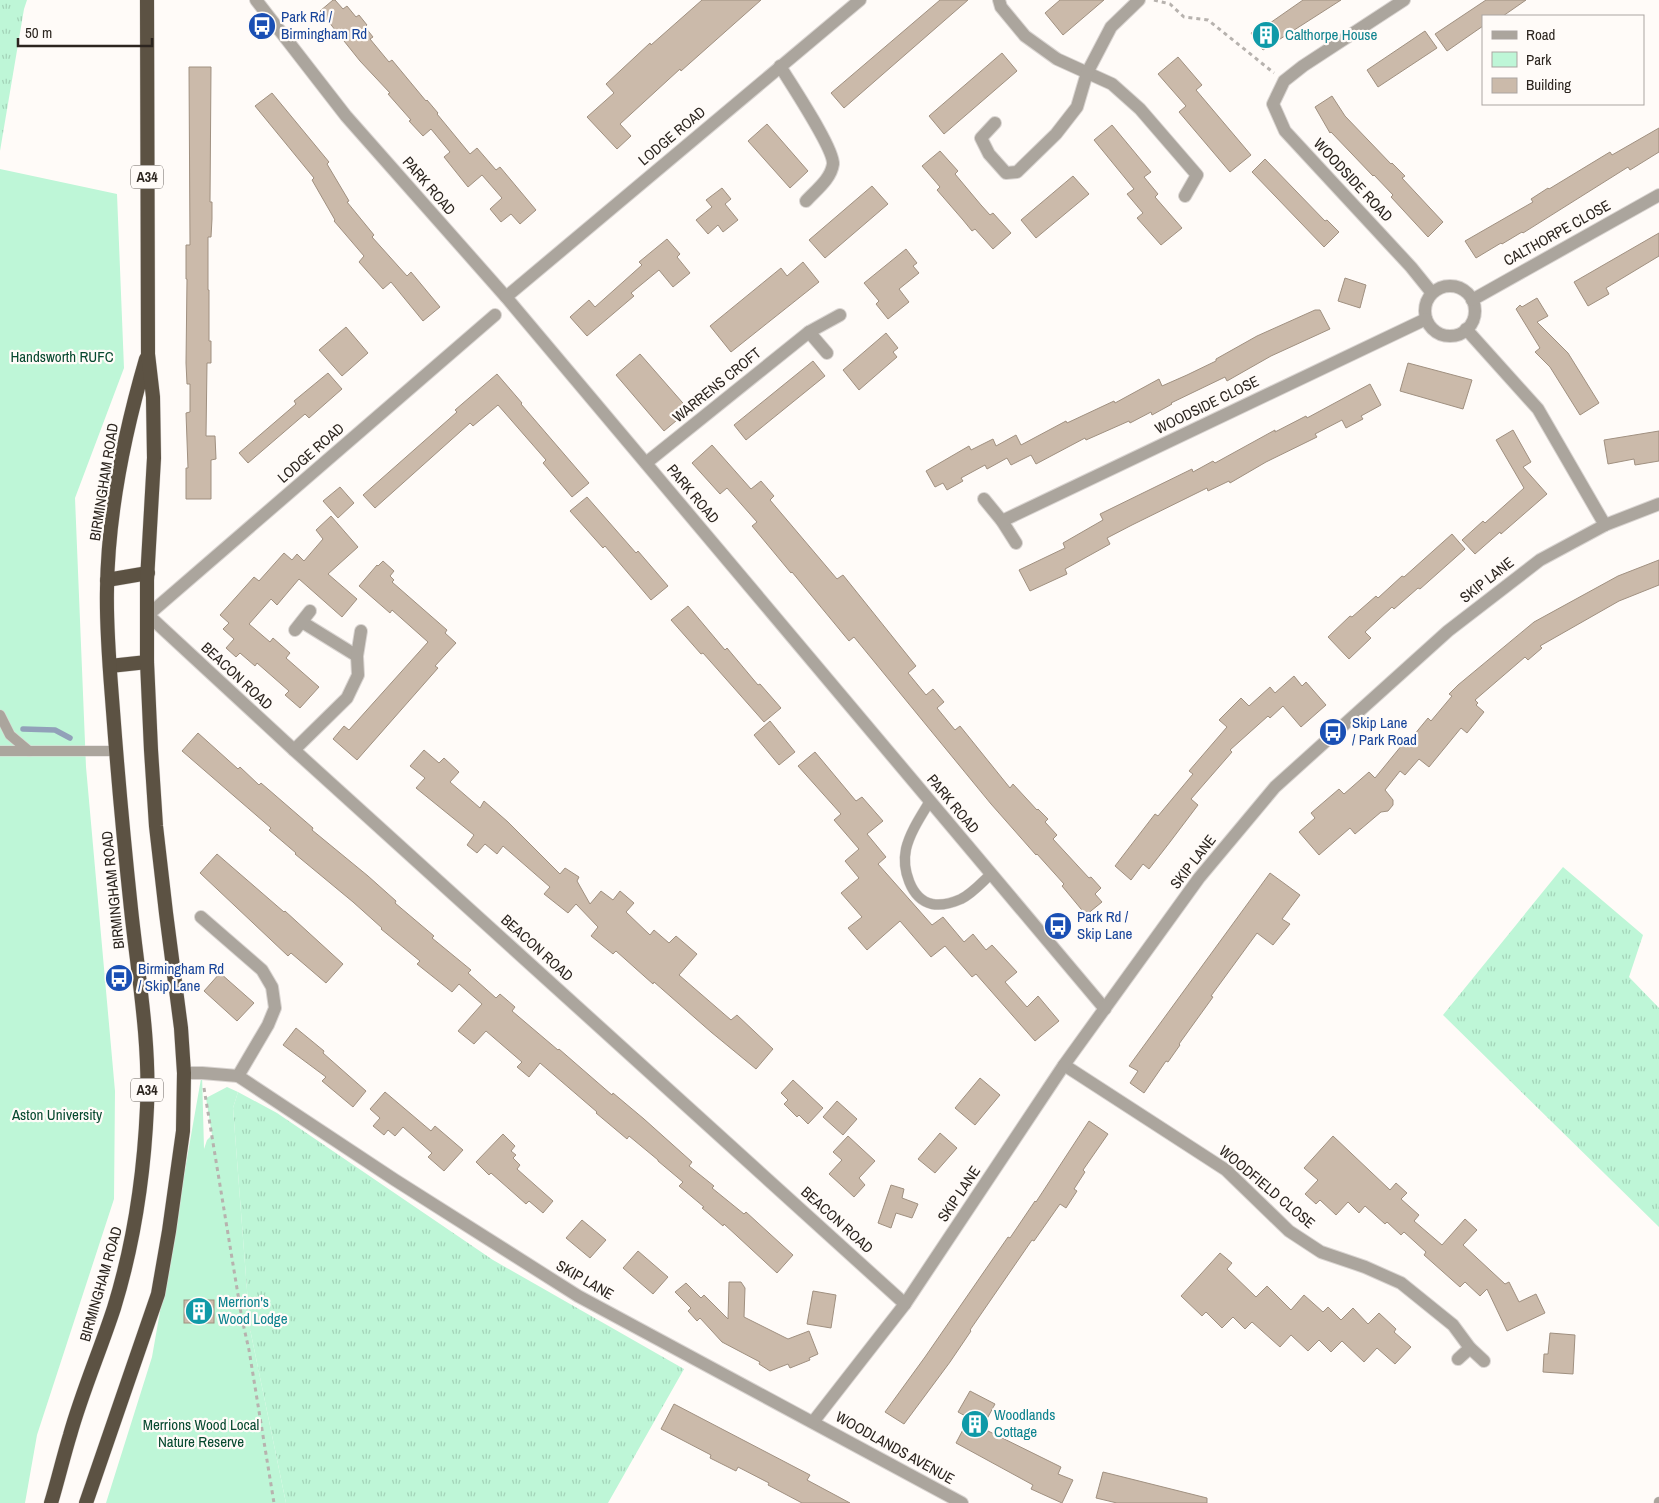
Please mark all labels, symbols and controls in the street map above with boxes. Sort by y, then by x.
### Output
place label: Park Rd / Birmingham Rd [281,6,367,44]
bus stop icon: Park Rd / Birmingham Rd [247,11,277,41]
scale bar [18,15,151,47]
legend [1482,15,1644,105]
building icon: Calthorpe House [1251,20,1281,50]
text: 50 m [25,22,52,43]
place label: Calthorpe House [1285,24,1377,45]
text: Road [1526,24,1555,45]
text: Park [1526,49,1552,70]
text: Building [1526,74,1571,95]
street label: LODGE ROAD [634,101,710,170]
street label: WOODSIDE ROAD [1309,133,1398,226]
street label: PARK ROAD [398,152,461,220]
road number: A34 [131,166,163,188]
street label: CALTHORPE CLOSE [1499,194,1614,271]
street label: WARRENS CROFT [668,342,766,427]
park label: Handsworth RUFC [10,346,114,367]
street label: WOODSIDE CLOSE [1151,370,1262,439]
street label: LODGE ROAD [273,418,349,487]
street label: BIRMINGHAM ROAD [84,421,123,542]
street label: PARK ROAD [662,460,724,528]
street label: SKIP LANE [1455,552,1518,607]
street label: BEACON ROAD [197,637,278,714]
place label: Skip Lane / Park Road [1352,712,1417,750]
bus stop icon: Skip Lane / Park Road [1318,717,1348,747]
street label: PARK ROAD [922,770,984,838]
street label: BIRMINGHAM ROAD [96,830,129,950]
street label: SKIP LANE [1165,830,1220,893]
place label: Park Rd / Skip Lane [1077,906,1133,944]
street label: BEACON ROAD [497,909,578,986]
bus stop icon: Park Rd / Skip Lane [1043,911,1073,941]
place label: Birmingham Rd / Skip Lane [138,958,224,996]
bus stop icon: Birmingham Rd / Skip Lane [104,963,134,993]
road number: A34 [131,1078,163,1102]
park label: Aston University [11,1104,103,1125]
street label: WOODFIELD CLOSE [1215,1140,1320,1233]
street label: SKIP LANE [932,1162,985,1226]
street label: BEACON ROAD [797,1181,878,1258]
street label: BIRMINGHAM ROAD [74,1224,127,1344]
street label: SKIP LANE [553,1255,618,1305]
place label: Merrion's Wood Lodge [218,1291,288,1329]
building icon: Merrion's Wood Lodge [184,1296,214,1326]
place label: Woodlands Cottage [994,1404,1055,1442]
street label: WOODLANDS AVENUE [832,1406,959,1489]
building icon: Woodlands Cottage [960,1409,990,1439]
park label: Merrions Wood Local Nature Reserve [143,1414,259,1452]

